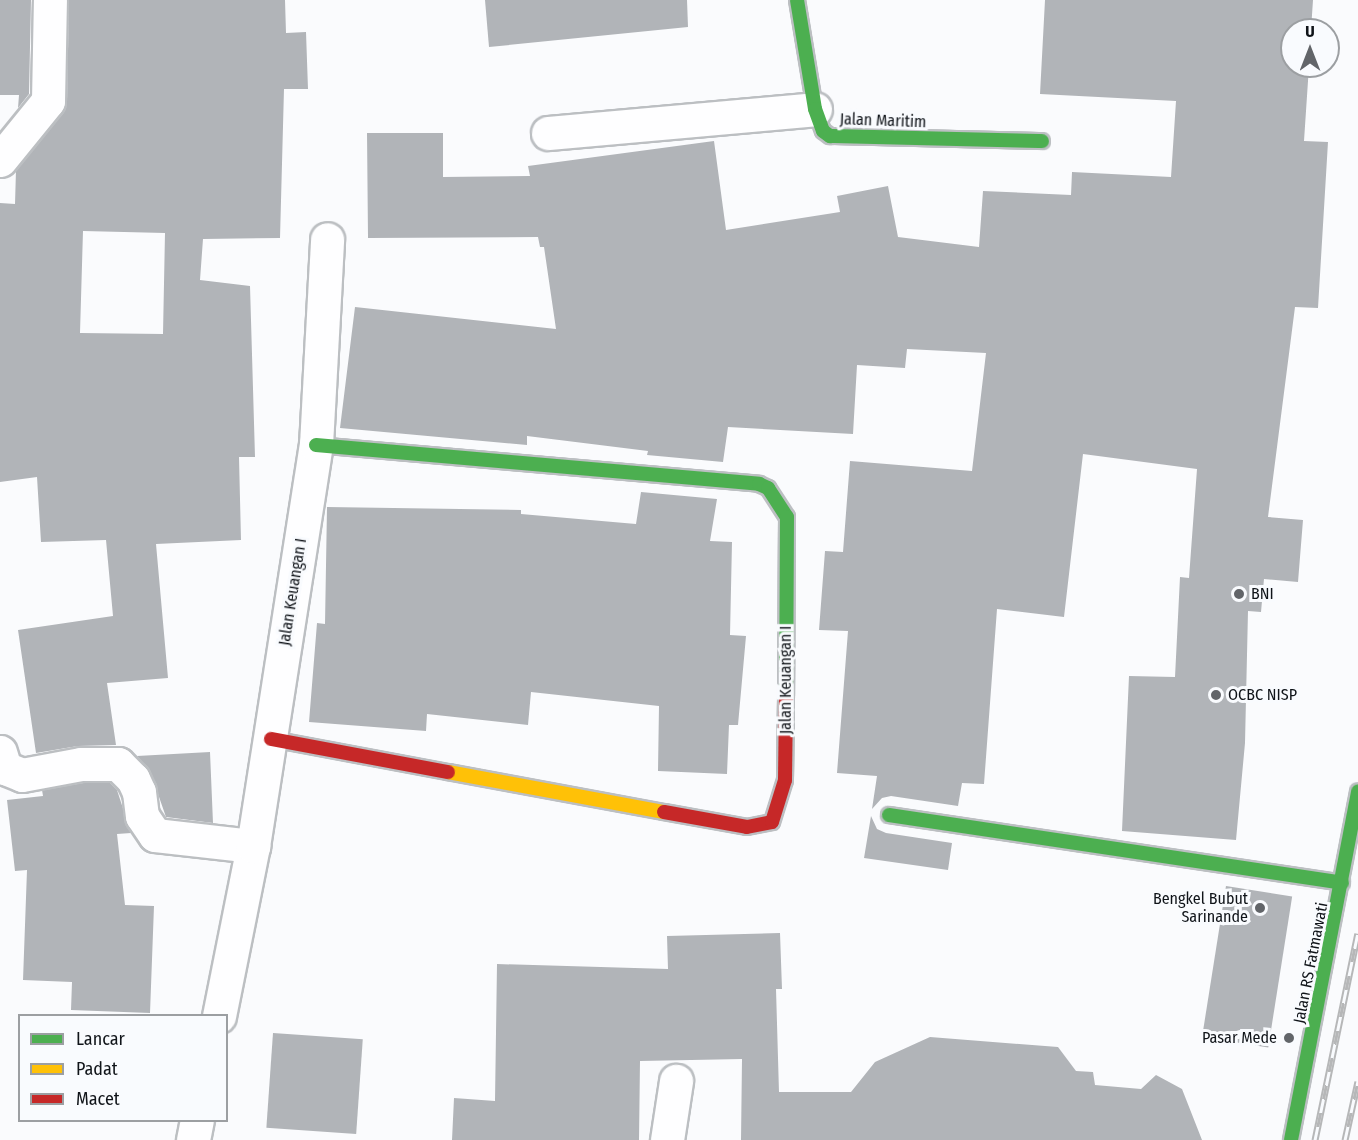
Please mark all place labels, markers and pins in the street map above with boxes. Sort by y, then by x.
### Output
place label: BNI [1251,584,1274,604]
marker: BNI [1232,587,1246,601]
place label: OCBC NISP [1228,685,1297,705]
marker: OCBC NISP [1209,688,1223,702]
place label: Bengkel Bubut Sarinande [1153,889,1248,927]
marker: Bengkel Bubut Sarinande [1253,901,1267,915]
place label: Pasar Mede [1202,1028,1277,1048]
marker: Pasar Mede [1282,1031,1296,1045]

